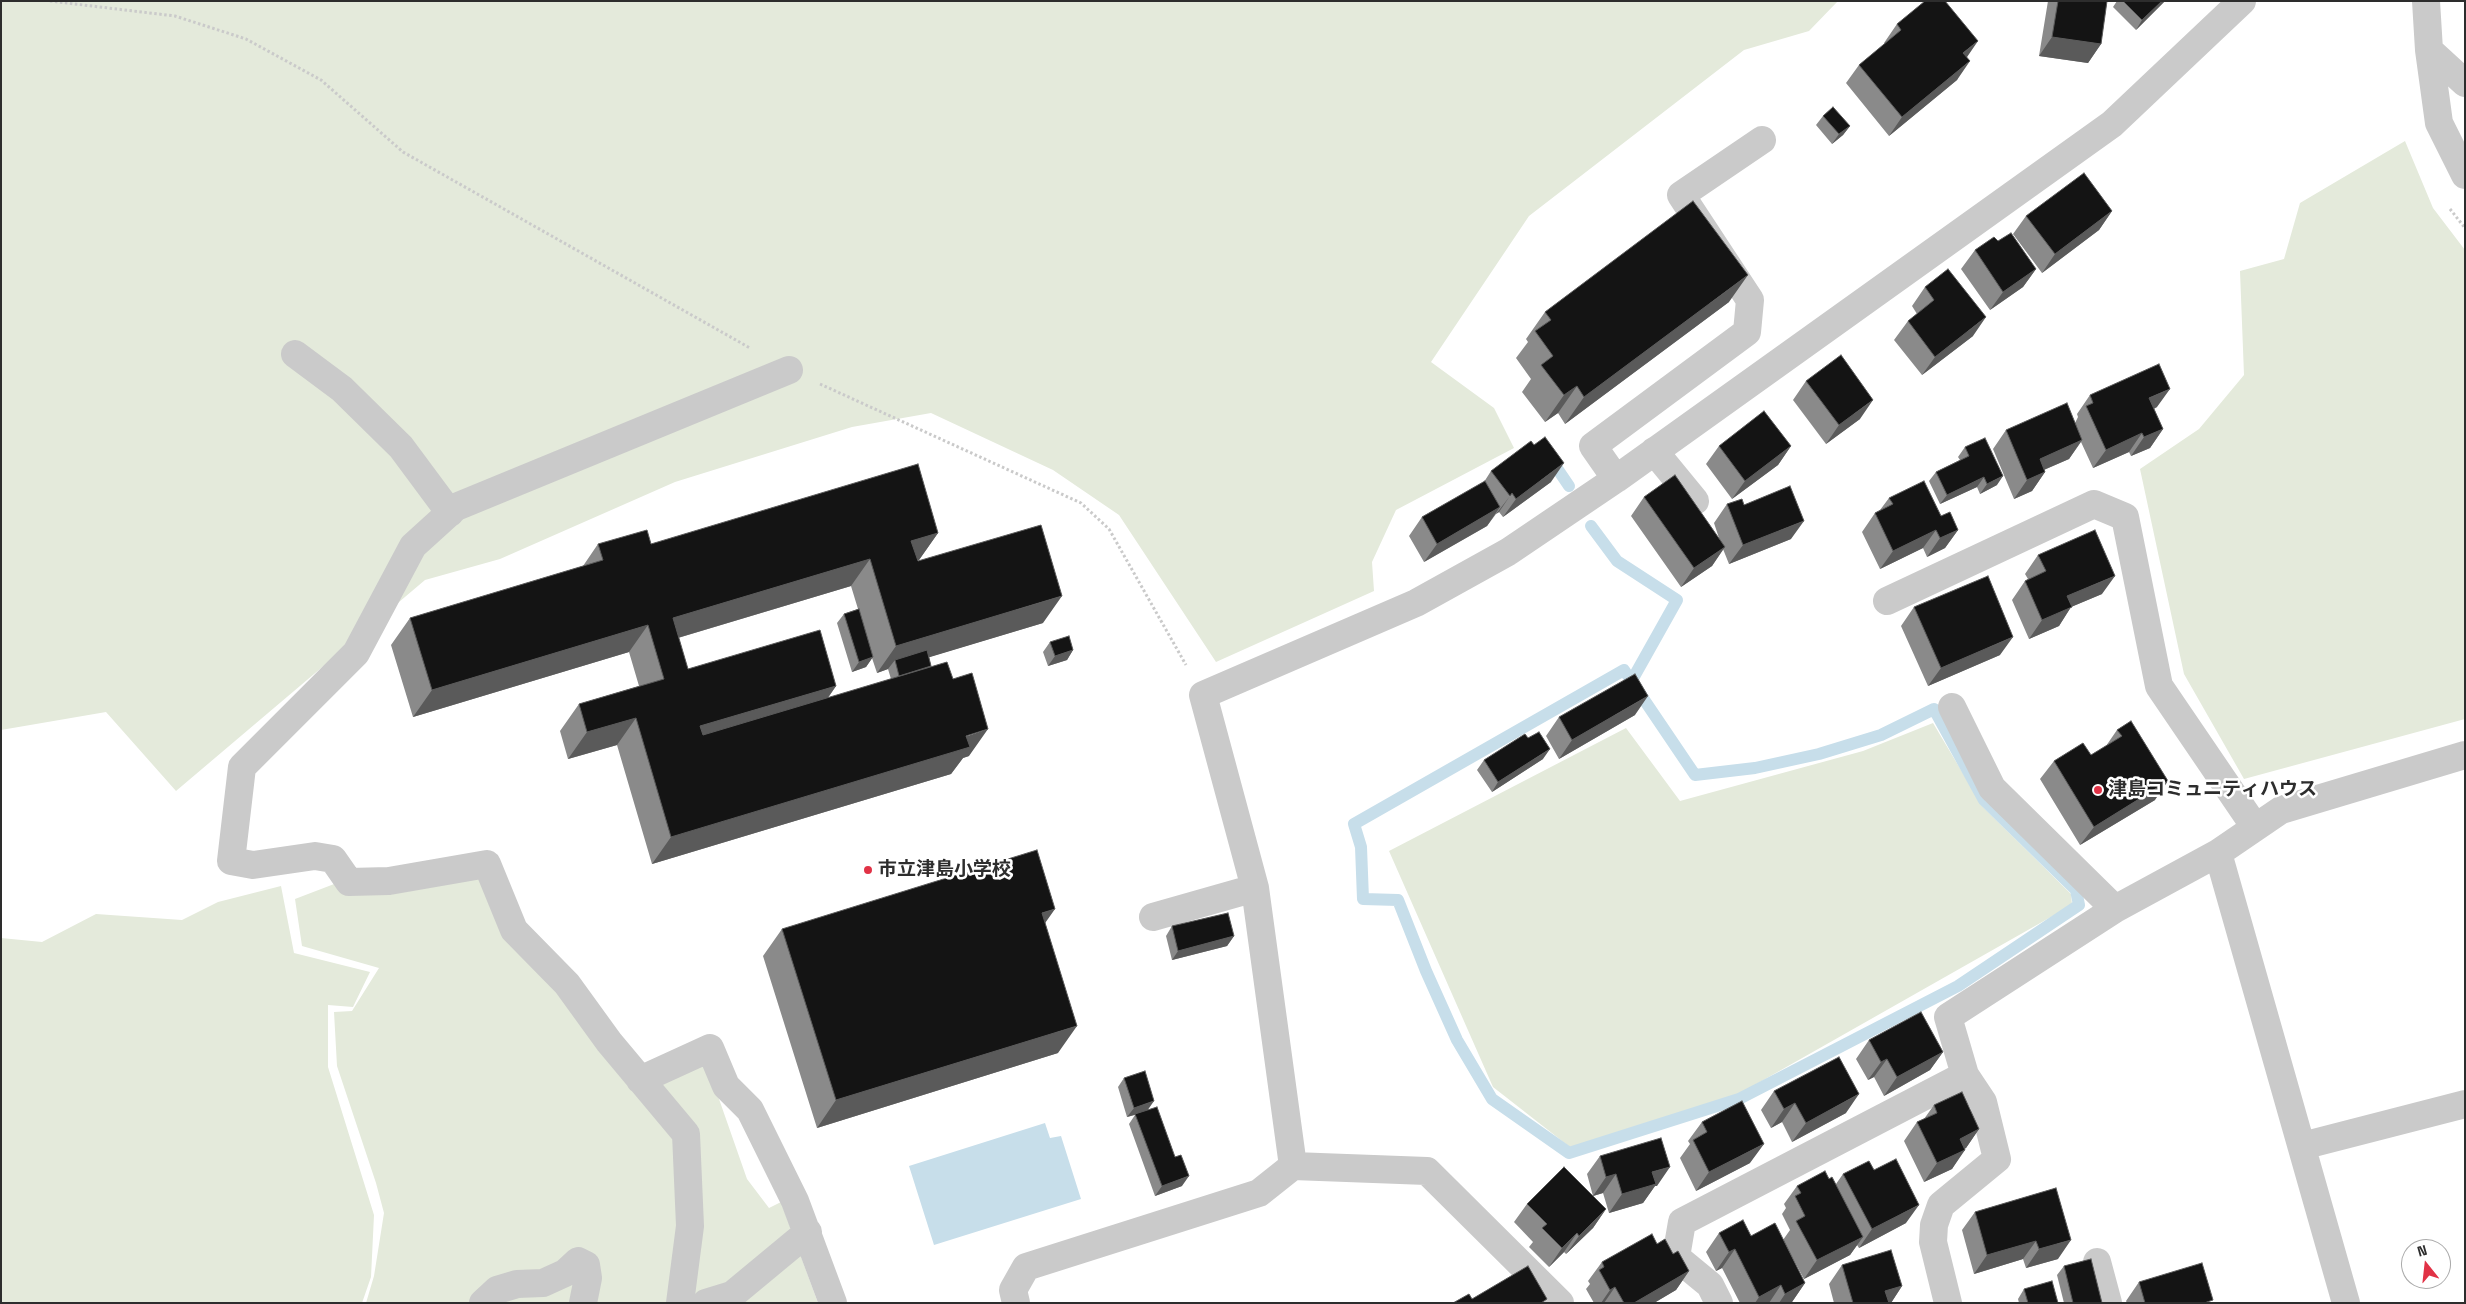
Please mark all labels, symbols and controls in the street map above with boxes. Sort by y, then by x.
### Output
place label: 津島コミュニティハウス [2108,779,2317,801]
marker: 津島コミュニティハウス [2092,784,2104,796]
place label: 市立津島小学校 [878,859,1011,881]
marker: 市立津島小学校 [862,864,874,876]
north arrow [2401,1239,2451,1289]
text: N [2415,1241,2429,1260]

